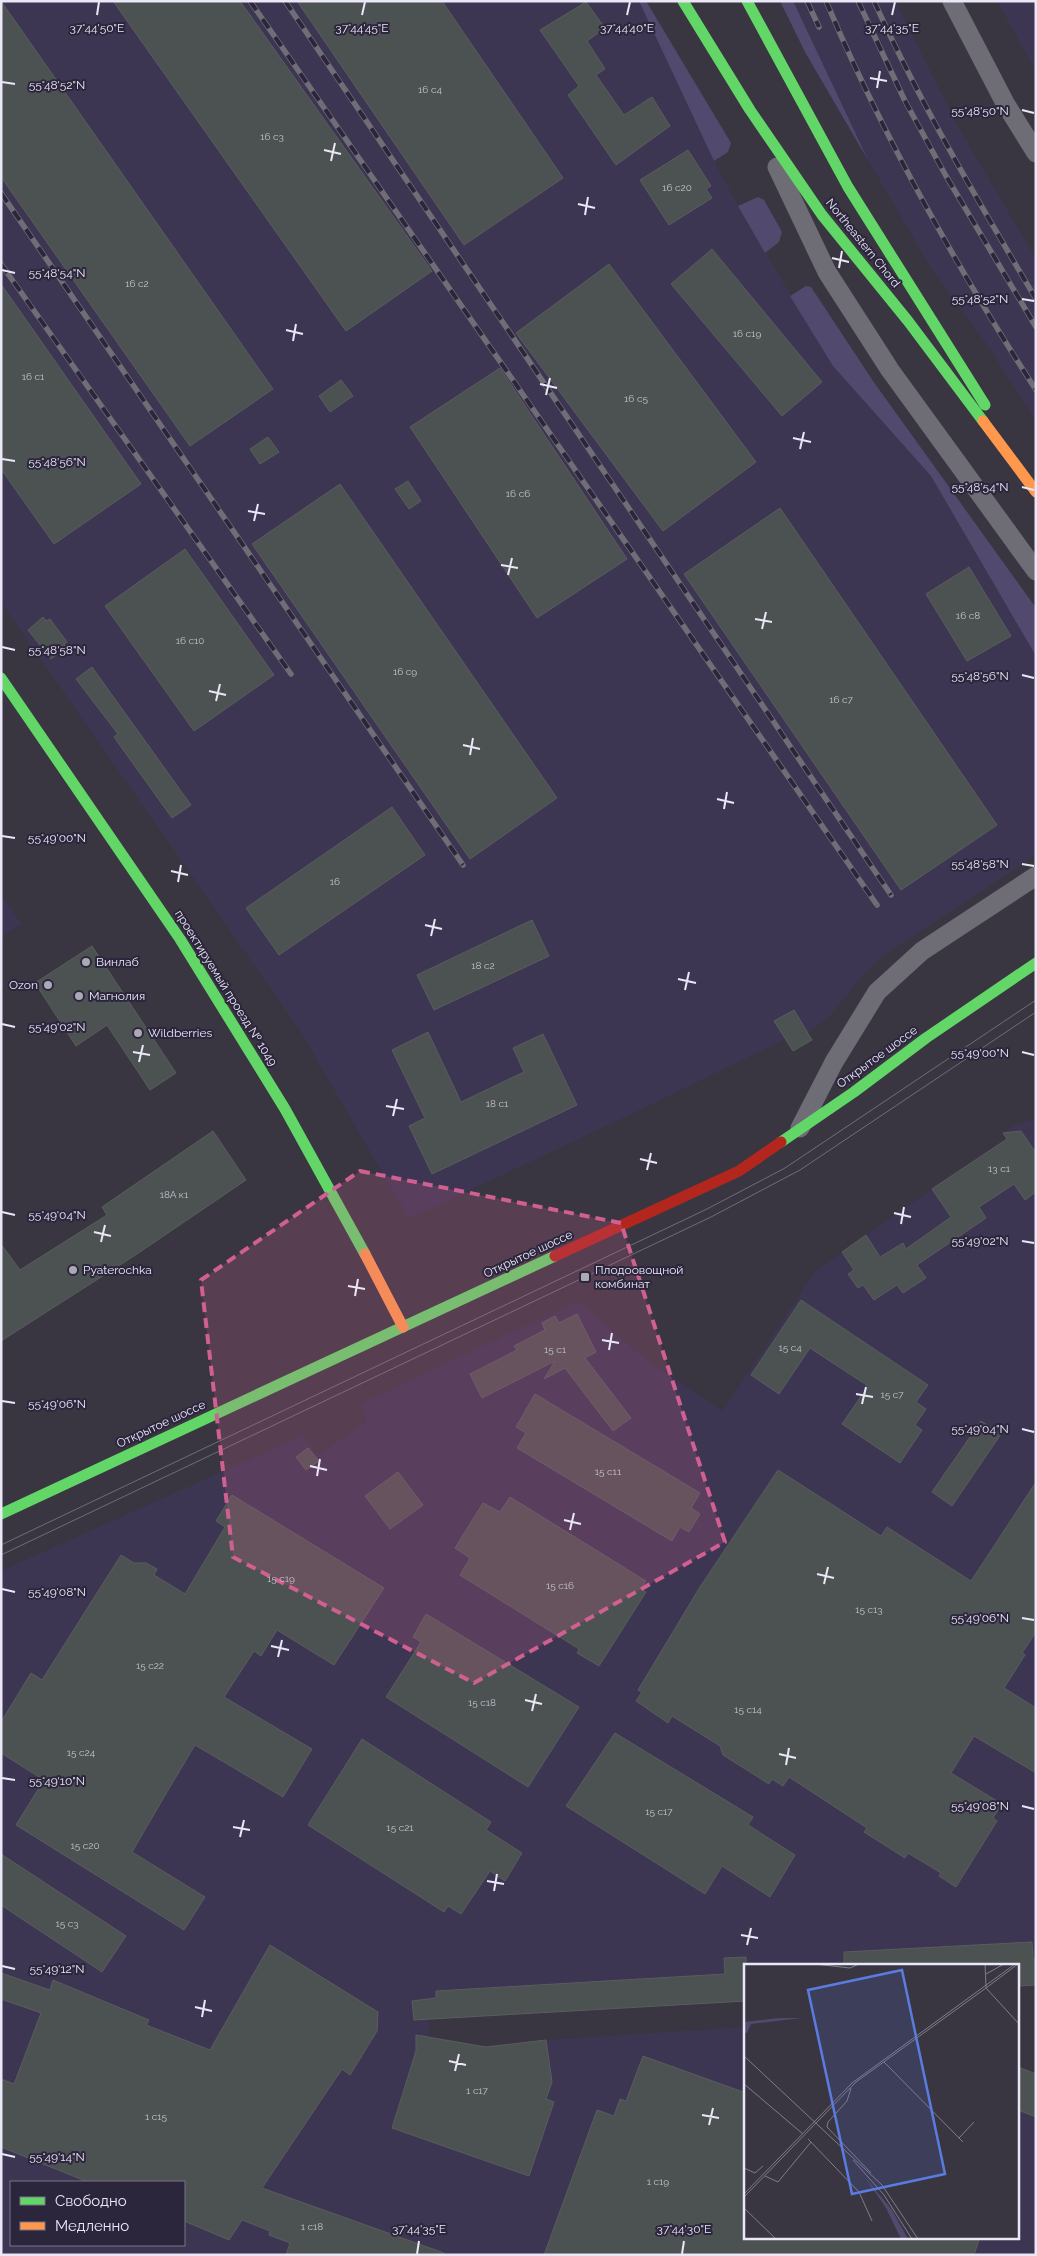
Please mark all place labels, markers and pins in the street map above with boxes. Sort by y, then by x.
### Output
place label: Винлаб [96,955,139,969]
marker: Винлаб [80,956,92,968]
place label: Ozon [9,978,38,992]
marker: Ozon [42,979,54,991]
place label: Магнолия [89,989,145,1003]
marker: Магнолия [73,990,85,1002]
place label: Wildberries [148,1026,212,1040]
marker: Wildberries [132,1027,144,1039]
place label: Pyaterochka [83,1263,152,1277]
place label: Плодоовощной комбинат [595,1263,683,1291]
marker: Pyaterochka [67,1264,79,1276]
marker: Плодоовощной комбинат [579,1271,591,1283]

